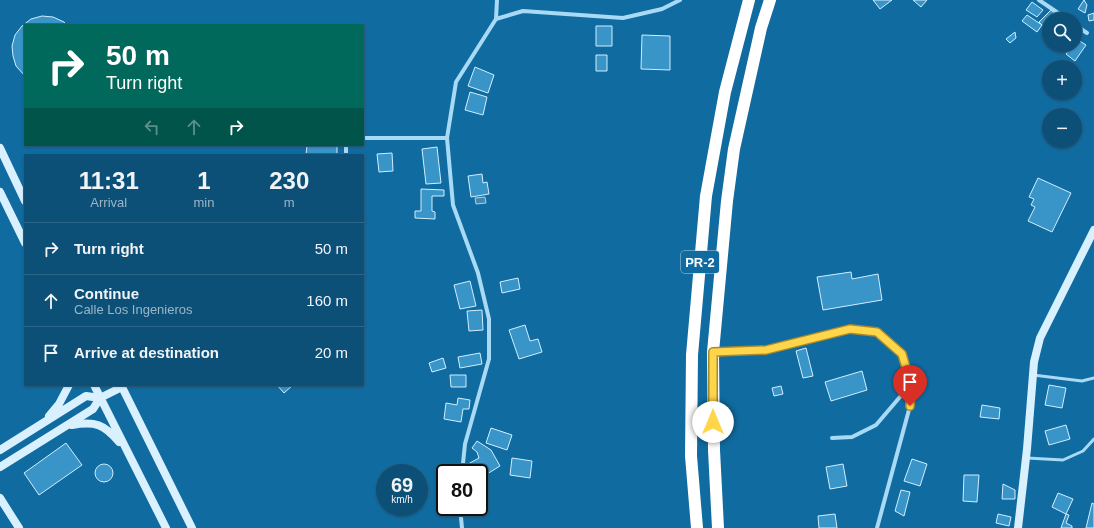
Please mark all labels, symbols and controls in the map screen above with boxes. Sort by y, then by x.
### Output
map controls [1042,12,1082,148]
button: search [1042,12,1082,52]
icon: right [40,40,92,92]
text: 50 m [106,40,170,71]
button: + [1042,60,1082,100]
text: Turn right [106,73,182,93]
button: − [1042,108,1082,148]
icon: left [141,116,163,138]
icon: ahead [183,116,205,138]
icon: right [225,116,247,138]
text: 11:31 [79,167,139,194]
text: 1 [197,167,211,194]
text: 230 [269,167,309,194]
text: Arrival [90,195,127,210]
text: min [194,195,214,210]
text: m [284,195,295,210]
icon: right [40,238,62,260]
text: Turn right [74,240,144,257]
text: 50 m [315,240,348,257]
road number: PR-2 [681,251,719,273]
text: Continue [74,285,139,302]
icon: ahead [40,290,62,312]
text: 160 m [306,292,348,309]
text: Calle Los Ingenieros [74,302,193,317]
icon: arrive [40,342,62,364]
text: Arrive at destination [74,344,219,361]
text: 20 m [315,344,348,361]
pin [893,365,927,406]
icon: arrive [899,371,921,393]
position arrow [692,401,734,443]
speed limit sign: 80 [436,464,488,516]
text: 69 [391,474,413,496]
text: km/h [391,494,413,505]

